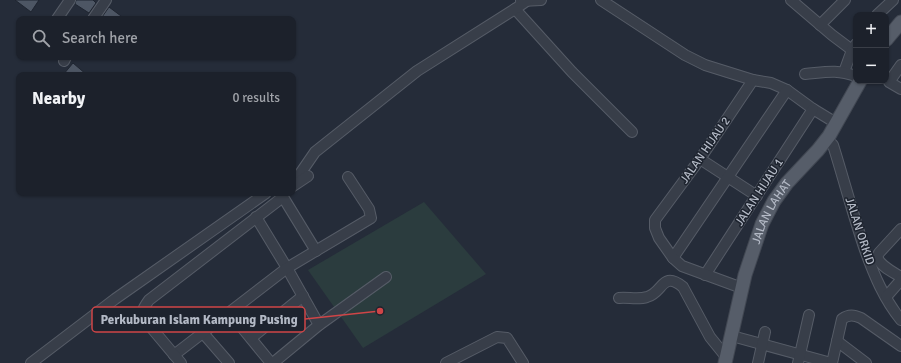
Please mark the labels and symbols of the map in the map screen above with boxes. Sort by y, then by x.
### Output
street label: JALAN HIJAU 2 [677,114,734,186]
street label: JALAN HIJAU 1 [732,156,787,229]
street label: JALAN LAHAT [749,177,795,246]
street label: JALAN ORKID [842,195,878,267]
callout: Perkuburan Islam Kampung Pusing [92,307,305,332]
text: Perkuburan Islam Kampung Pusing [100,312,298,328]

